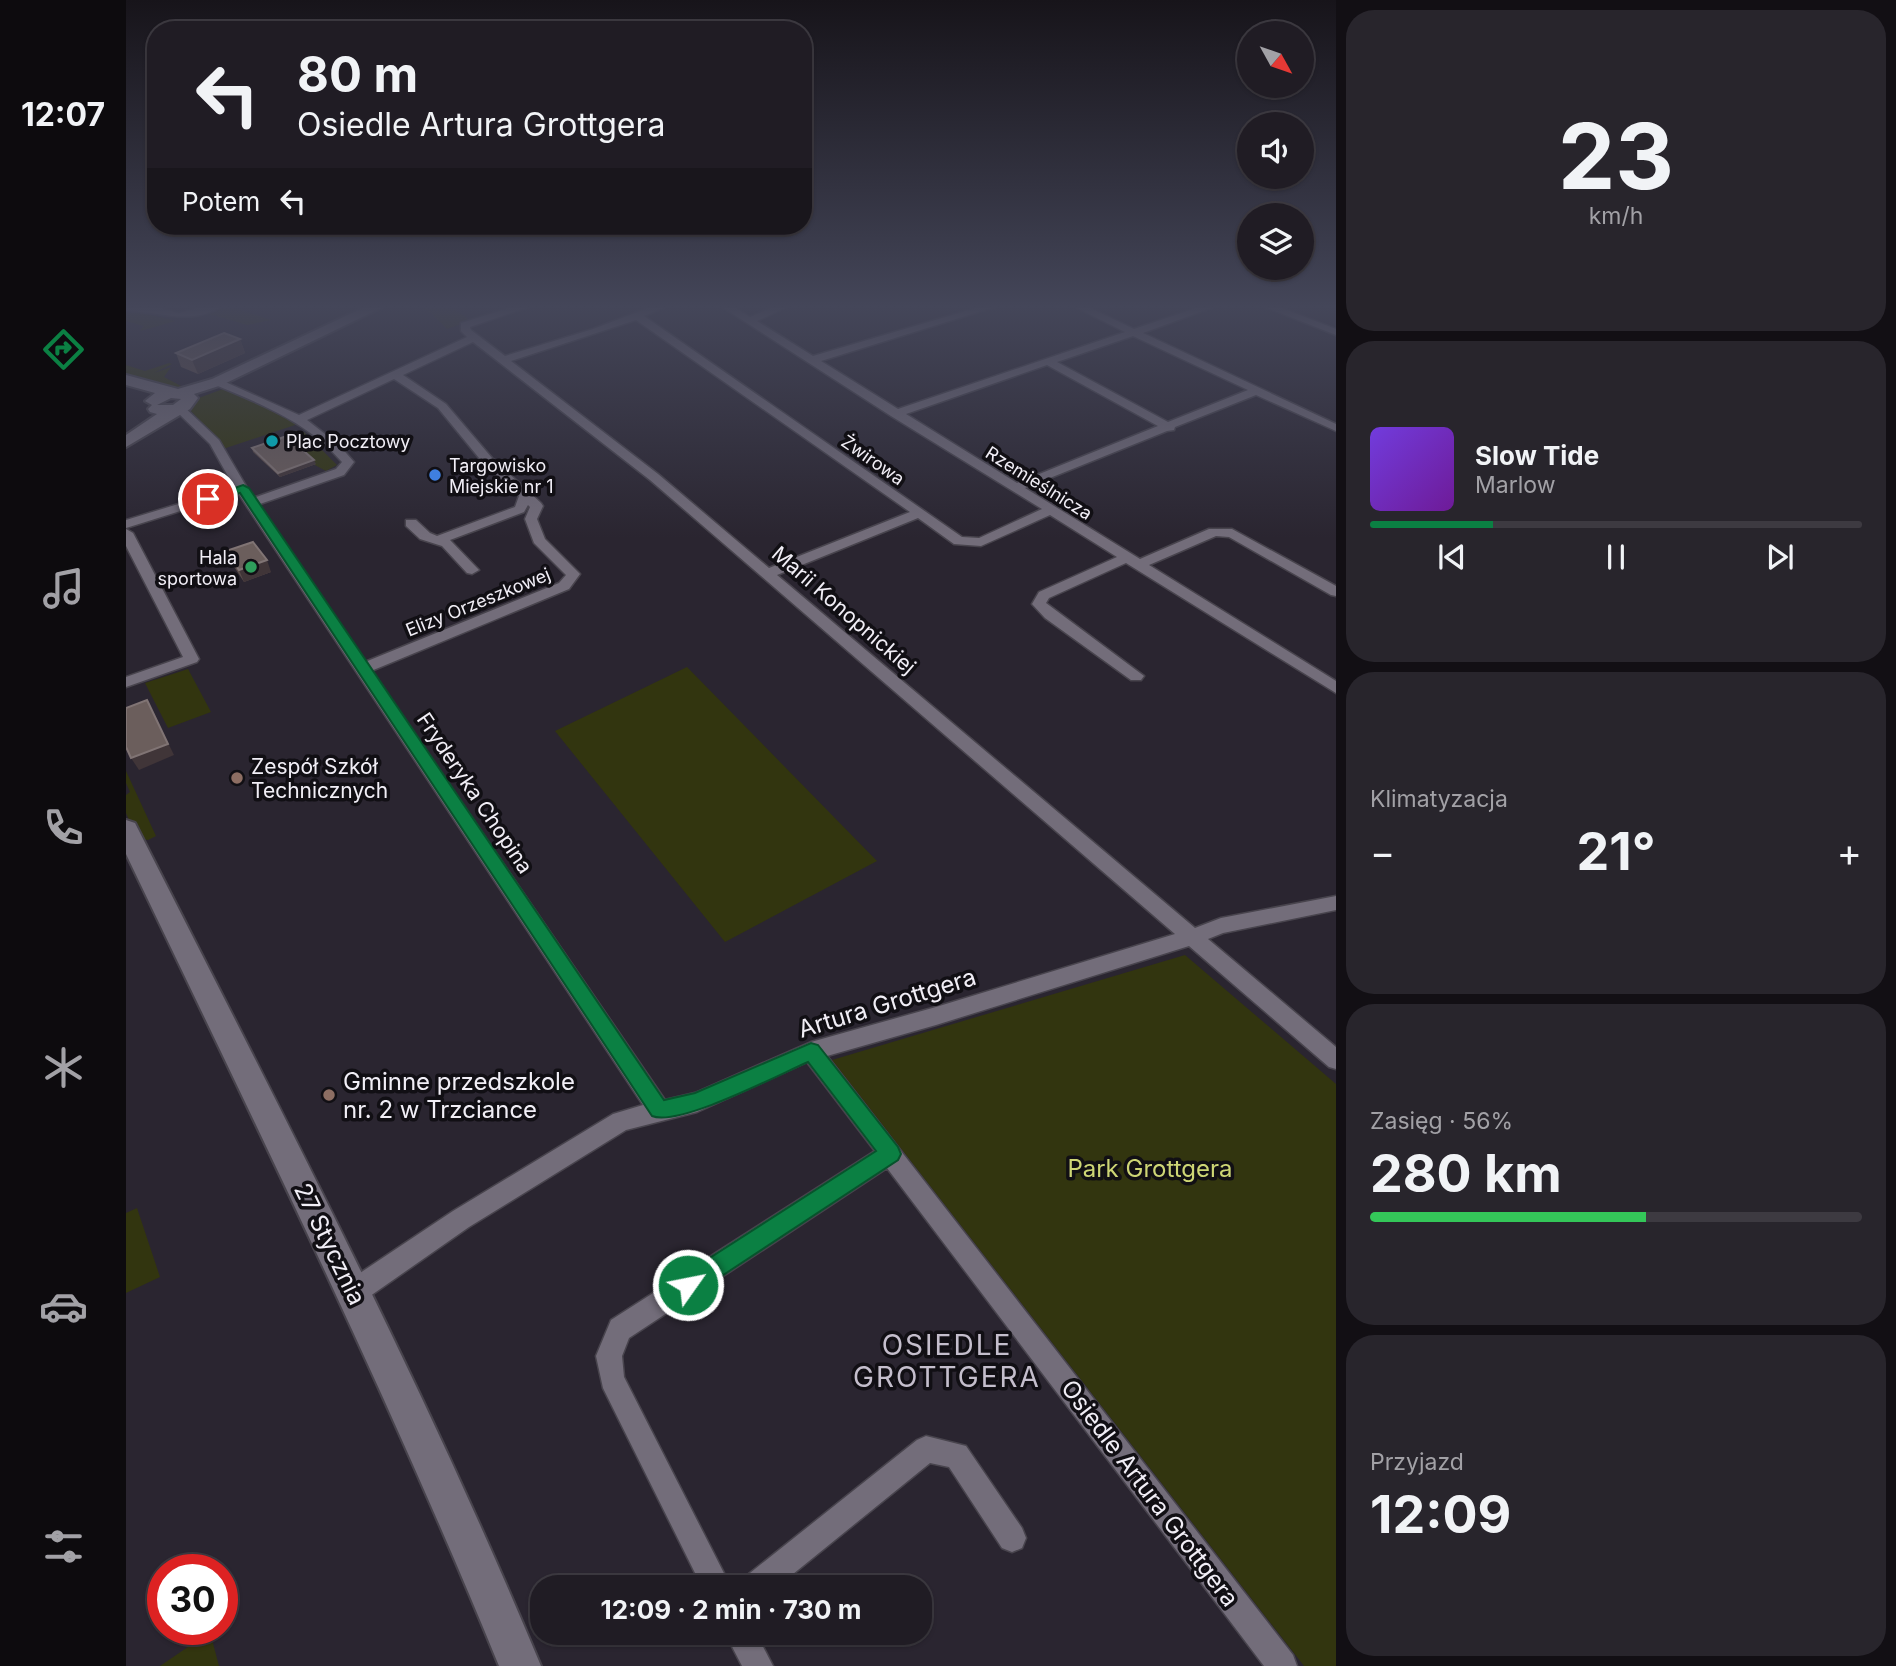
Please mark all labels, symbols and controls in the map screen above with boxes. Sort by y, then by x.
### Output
north arrow [1237,21,1314,98]
map controls [1237,21,1314,280]
text: 80 m [297,45,418,104]
icon: left [182,49,273,140]
text: 12:07 [21,95,105,134]
text: 23 [1558,101,1674,211]
text: Osiedle Artura Grottgera [297,105,666,144]
button: sound [1237,112,1314,189]
icon: left [274,182,312,220]
text: Potem [182,186,260,217]
text: km/h [1589,202,1643,230]
button: layers [1237,203,1314,280]
icon: directions [39,325,88,374]
street label: Żwirowa [837,430,909,489]
place label: Plac Pocztowy [286,431,411,452]
marker: Plac Pocztowy [264,433,280,449]
text: Slow Tide [1475,440,1599,471]
street label: Rzemieślnicza [982,442,1096,524]
place label: Targowisko Miejskie nr 1 [449,455,554,497]
marker: Targowisko Miejskie nr 1 [427,467,443,483]
pin [178,469,238,529]
text: Marlow [1475,471,1555,499]
icon: arrive [189,480,227,518]
icon: previous [1433,538,1471,576]
icon: pause [1597,538,1635,576]
icon: next [1761,538,1799,576]
street label: Marii Konopnickiej [767,541,921,679]
place label: Hala sportowa [158,547,237,589]
marker: Hala sportowa [243,559,259,575]
street label: Elizy Orzeszkowej [403,563,553,641]
icon: music [39,564,88,613]
street label: Fryderyka Chopina [412,708,538,878]
place label: Zespół Szkół Technicznych [251,754,388,803]
marker: Zespół Szkół Technicznych [229,770,245,786]
text: Klimatyzacja [1370,785,1508,813]
icon: phone [39,803,88,852]
text: 21° [1576,820,1656,883]
text: − [1370,829,1395,875]
text: + [1837,829,1862,875]
street label: Artura Grottgera [795,962,979,1044]
icon: climate [39,1043,88,1092]
place label: Gminne przedszkole nr. 2 w Trzciance [343,1067,575,1124]
marker: Gminne przedszkole nr. 2 w Trzciance [321,1087,337,1103]
text: Zasięg · 56% [1370,1107,1513,1135]
text: 280 km [1370,1142,1562,1205]
park label: Park Grottgera [1067,1154,1233,1183]
street label: 27 Stycznia [288,1178,372,1310]
position arrow [651,1248,725,1322]
icon: car [39,1282,88,1331]
district label: OSIEDLE GROTTGERA [853,1328,1041,1394]
street label: Osiedle Artura Grottgera [1055,1374,1245,1612]
text: Przyjazd [1370,1448,1464,1476]
text: 12:09 [1370,1483,1511,1546]
icon: filters [39,1522,88,1571]
speed limit sign: 30 [147,1554,238,1645]
text: 12:09 · 2 min · 730 m [600,1594,862,1625]

